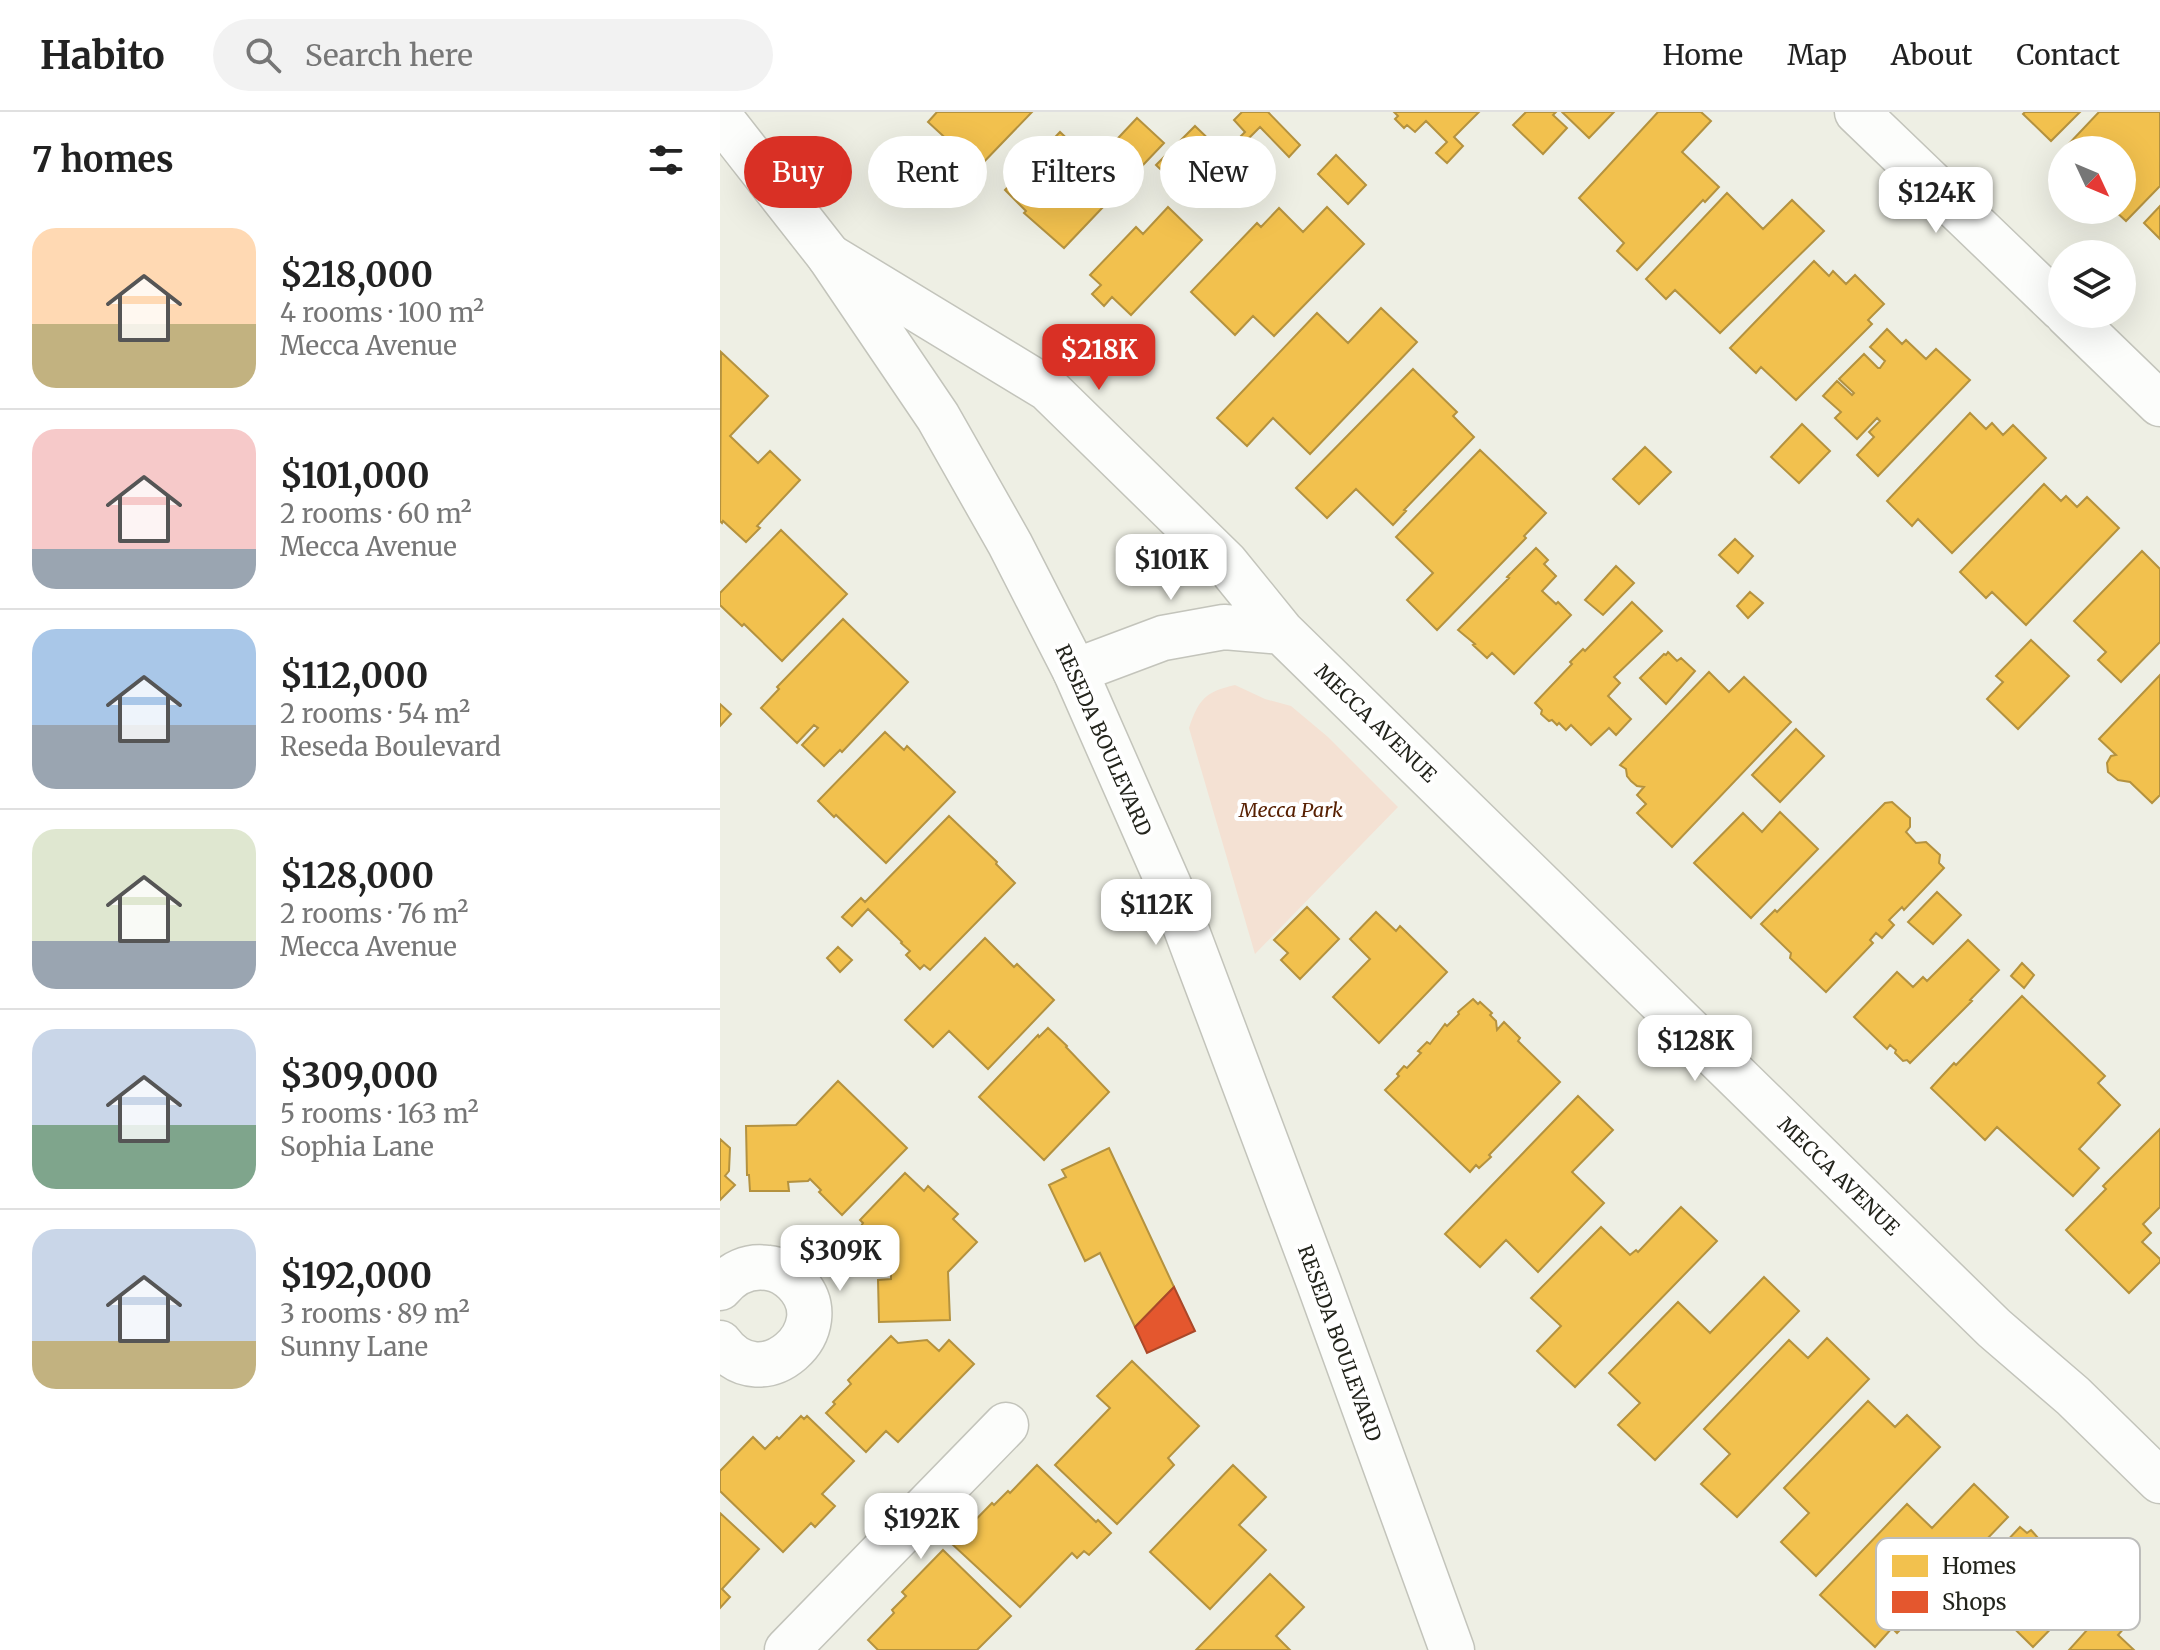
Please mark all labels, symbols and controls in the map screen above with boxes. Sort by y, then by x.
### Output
search box [213,19,773,91]
text: Habito [40,32,165,79]
icon: search [241,33,285,77]
text: Search here [305,36,473,74]
text: Home [1662,37,1743,73]
text: Map [1787,37,1847,73]
text: About [1891,37,1972,73]
text: Contact [2016,37,2120,73]
chip: Buy [744,136,852,208]
chip: Rent [868,136,987,208]
chip: Filters [1003,136,1144,208]
chip: New [1160,136,1276,208]
north arrow [2048,136,2136,224]
map controls [2048,136,2136,328]
icon: filters [644,138,688,182]
text: 7 homes [32,139,174,181]
pin: $124K [1880,167,1992,235]
text: $124K [1897,176,1975,209]
button: layers [2048,240,2136,328]
text: $218,000 [280,254,433,296]
icon: home [96,260,192,356]
text: 4 rooms · 100 m² [280,296,484,329]
pin: $218K [1043,324,1155,392]
text: Mecca Avenue [280,329,457,362]
text: $218K [1060,333,1138,366]
text: $101,000 [280,455,430,497]
icon: home [96,461,192,557]
text: 2 rooms · 60 m² [280,497,472,530]
text: Mecca Avenue [280,530,457,563]
pin: $101K [1115,534,1227,602]
text: $101K [1134,543,1208,576]
street label: RESEDA BOULEVARD [1051,640,1157,840]
text: $112,000 [280,655,428,697]
street label: MECCA AVENUE [1310,659,1442,787]
icon: home [96,661,192,757]
text: 2 rooms · 54 m² [280,697,470,730]
text: Reseda Boulevard [280,730,501,763]
park label: Mecca Park [1238,797,1343,822]
text: $128,000 [280,855,434,897]
icon: home [96,861,192,957]
pin: $112K [1100,879,1212,947]
text: $112K [1119,888,1193,921]
text: 2 rooms · 76 m² [280,897,468,930]
text: Mecca Avenue [280,930,457,963]
pin: $128K [1639,1015,1751,1083]
text: $128K [1656,1024,1734,1057]
text: $309,000 [280,1055,438,1097]
icon: home [96,1061,192,1157]
text: 5 rooms · 163 m² [280,1097,479,1130]
street label: MECCA AVENUE [1773,1112,1905,1240]
text: Sophia Lane [280,1130,434,1163]
pin: $309K [784,1225,896,1293]
text: $309K [799,1234,881,1267]
street label: RESEDA BOULEVARD [1293,1242,1387,1444]
text: $192,000 [280,1255,432,1297]
icon: home [96,1261,192,1357]
text: 3 rooms · 89 m² [280,1297,470,1330]
text: Sunny Lane [280,1330,428,1363]
pin: $192K [865,1493,977,1561]
text: $192K [883,1502,959,1535]
legend [1876,1538,2140,1630]
text: Homes [1942,1552,2016,1580]
text: Shops [1942,1588,2007,1616]

